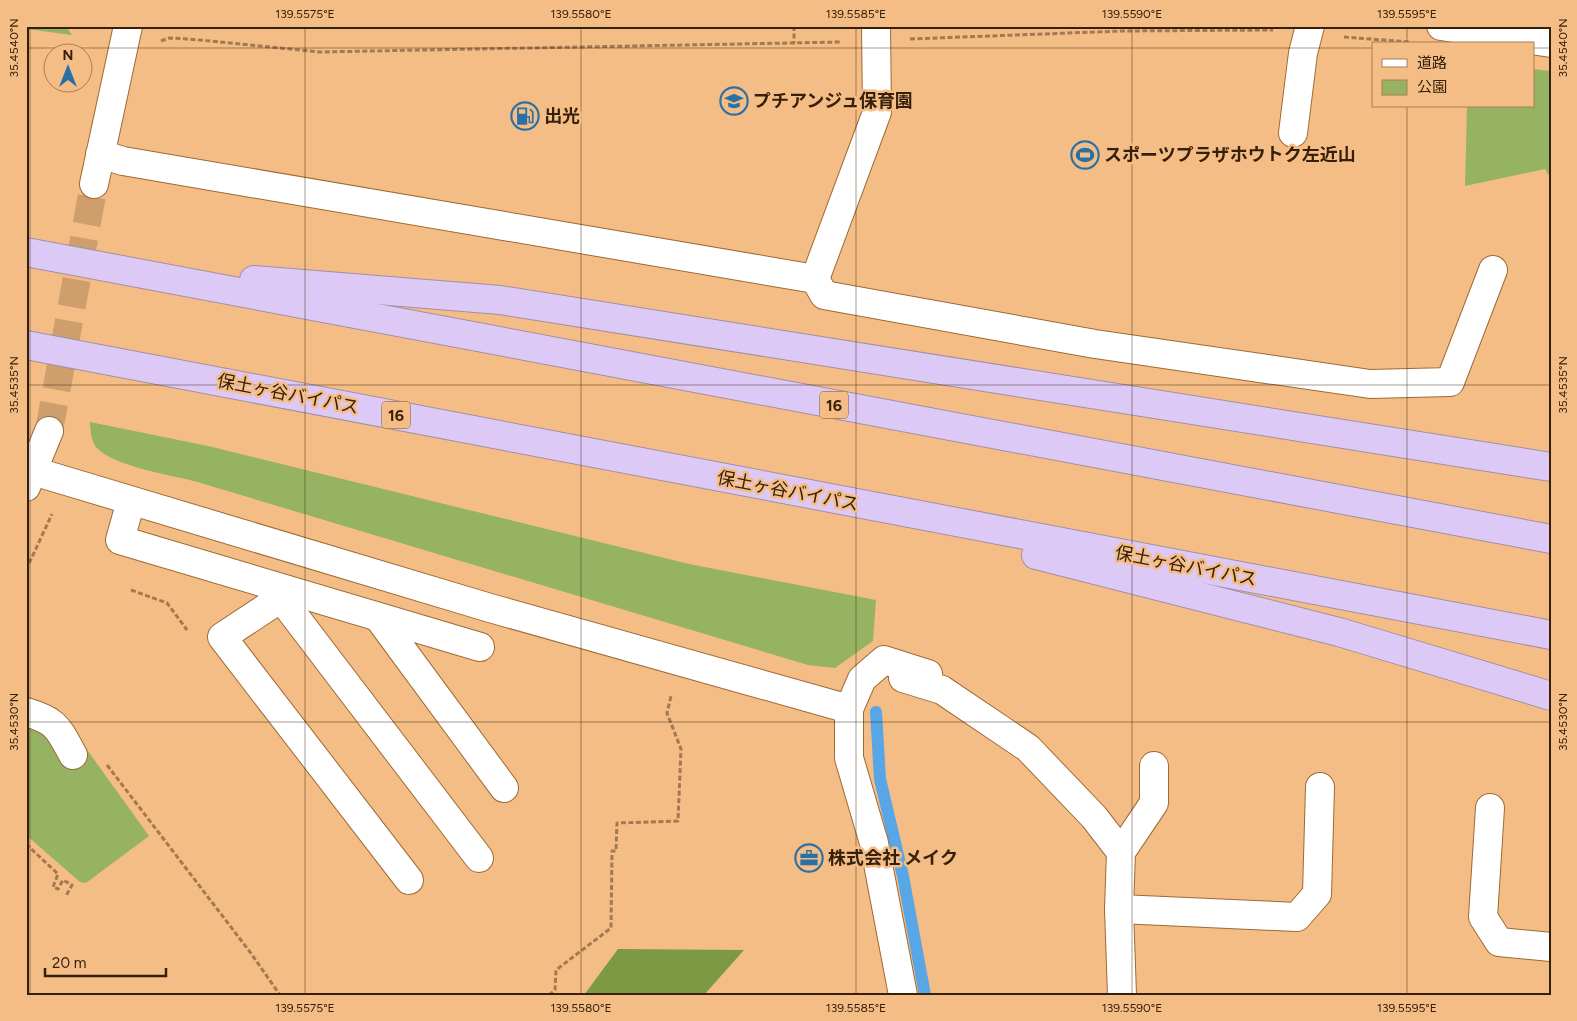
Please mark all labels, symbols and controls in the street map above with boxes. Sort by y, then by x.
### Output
text: 139.5575°E [275,7,335,21]
text: 139.5580°E [550,7,612,21]
text: 139.5585°E [826,7,886,21]
text: 139.5590°E [1102,7,1162,21]
text: 139.5595°E [1377,7,1437,21]
text: 35.4540°N [7,18,21,78]
text: 35.4540°N [1556,18,1570,78]
north arrow [42,42,92,92]
legend [1372,42,1534,108]
text: N [63,47,73,64]
text: 道路 [1417,54,1447,72]
text: 公園 [1417,78,1447,96]
school or university icon: プチアンジュ保育園 [719,86,749,116]
place label: プチアンジュ保育園 [753,90,913,112]
fuel station icon: 出光 [510,101,540,131]
place label: 出光 [544,105,580,127]
sports icon: スポーツプラザホウトク左近山 [1070,140,1100,170]
place label: スポーツプラザホウトク左近山 [1104,144,1356,166]
text: 35.4535°N [7,356,21,414]
text: 35.4535°N [1556,356,1570,414]
street label: 保土ヶ谷バイパス [215,369,361,419]
road number: 16 [820,392,848,418]
road number: 16 [382,402,410,428]
street label: 保土ヶ谷バイパス [715,466,861,516]
street label: 保土ヶ谷バイパス [1113,541,1259,591]
text: 35.4530°N [7,693,21,751]
text: 35.4530°N [1556,693,1570,751]
office icon: 株式会社 メイク [794,843,824,873]
place label: 株式会社 メイク [828,847,958,869]
scale bar [45,946,166,978]
text: 20 m [52,954,86,972]
text: 139.5575°E [275,1001,335,1015]
text: 139.5580°E [550,1001,612,1015]
text: 139.5585°E [826,1001,886,1015]
text: 139.5590°E [1102,1001,1162,1015]
text: 139.5595°E [1377,1001,1437,1015]

